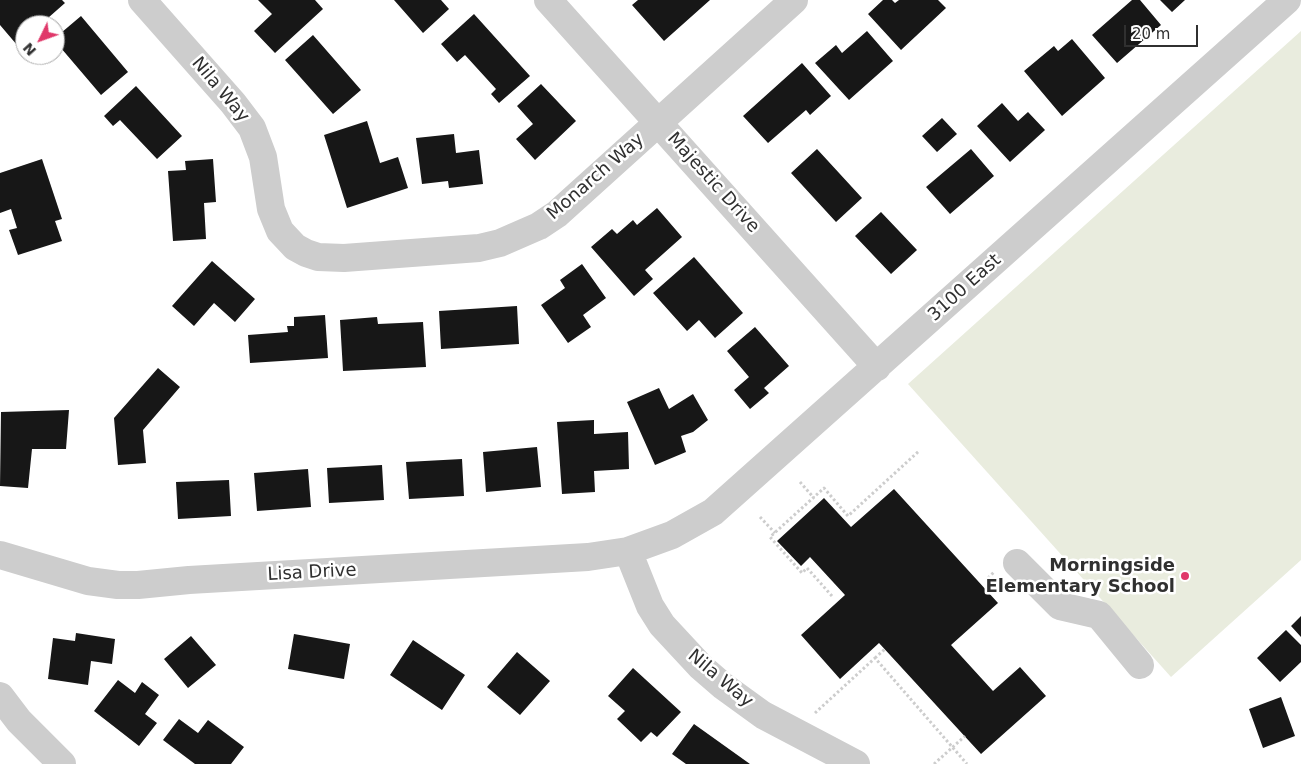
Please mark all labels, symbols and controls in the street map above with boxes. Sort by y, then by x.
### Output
north arrow [15,15,65,65]
scale bar [1126,15,1200,47]
text: 20 m [1132,25,1170,43]
text: N [20,40,39,59]
street label: Nila Way [186,53,254,127]
street label: Majestic Drive [662,128,764,238]
street label: Monarch Way [543,129,649,225]
street label: 3100 East [924,250,1006,326]
place label: Morningside Elementary School [986,555,1175,598]
street label: Lisa Drive [267,560,357,586]
marker: Morningside Elementary School [1179,570,1191,582]
street label: Nila Way [683,645,757,713]

